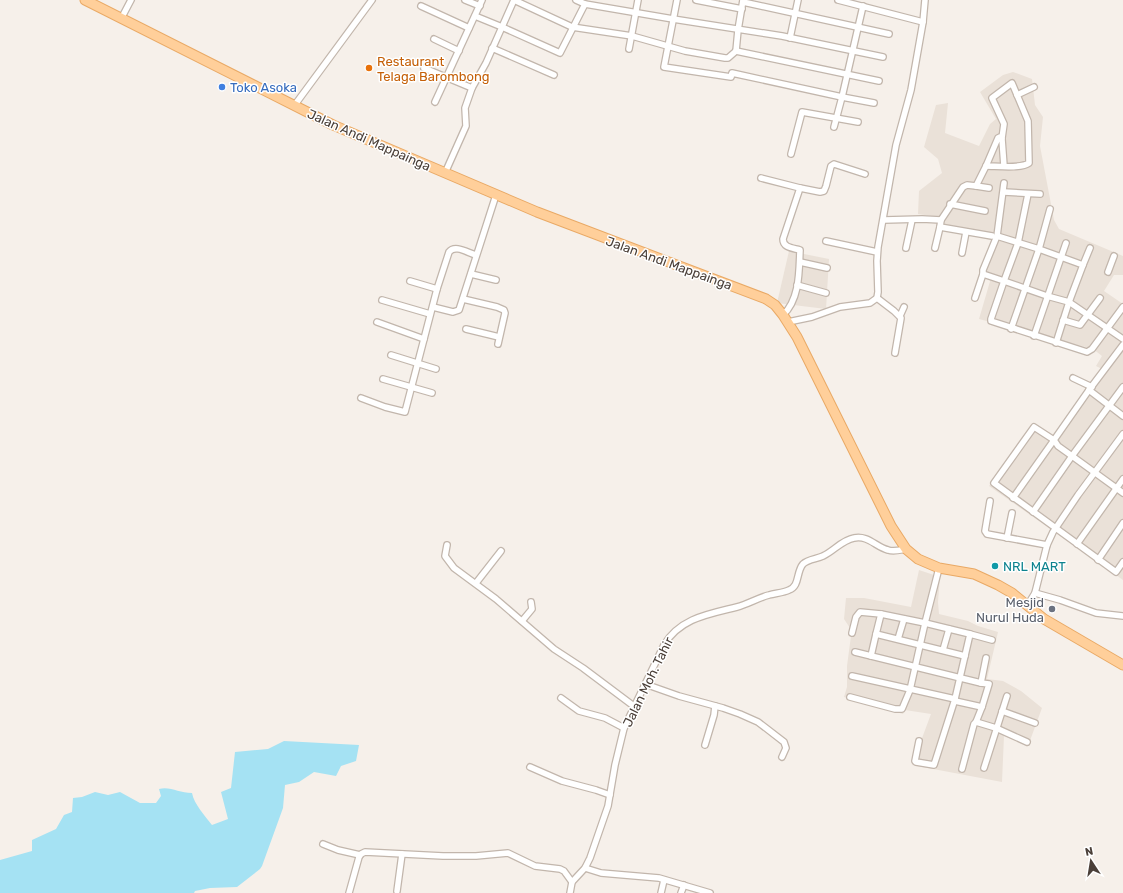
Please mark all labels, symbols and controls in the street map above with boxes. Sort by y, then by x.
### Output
place label: Restaurant Telaga Barombong [377,54,490,85]
marker: Restaurant Telaga Barombong [364,63,374,73]
place label: Toko Asoka [230,80,297,95]
marker: Toko Asoka [217,82,227,92]
street label: Jalan Andi Mappainga [305,106,433,175]
street label: Jalan Andi Mappainga [604,233,734,294]
place label: NRL MART [1003,559,1066,574]
marker: NRL MART [990,561,1000,571]
place label: Mesjid Nurul Huda [976,595,1044,625]
marker: Mesjid Nurul Huda [1047,604,1057,614]
street label: Jalan Moh. Tahir [620,635,676,729]
north arrow [1071,841,1111,881]
text: N [1084,845,1094,859]

